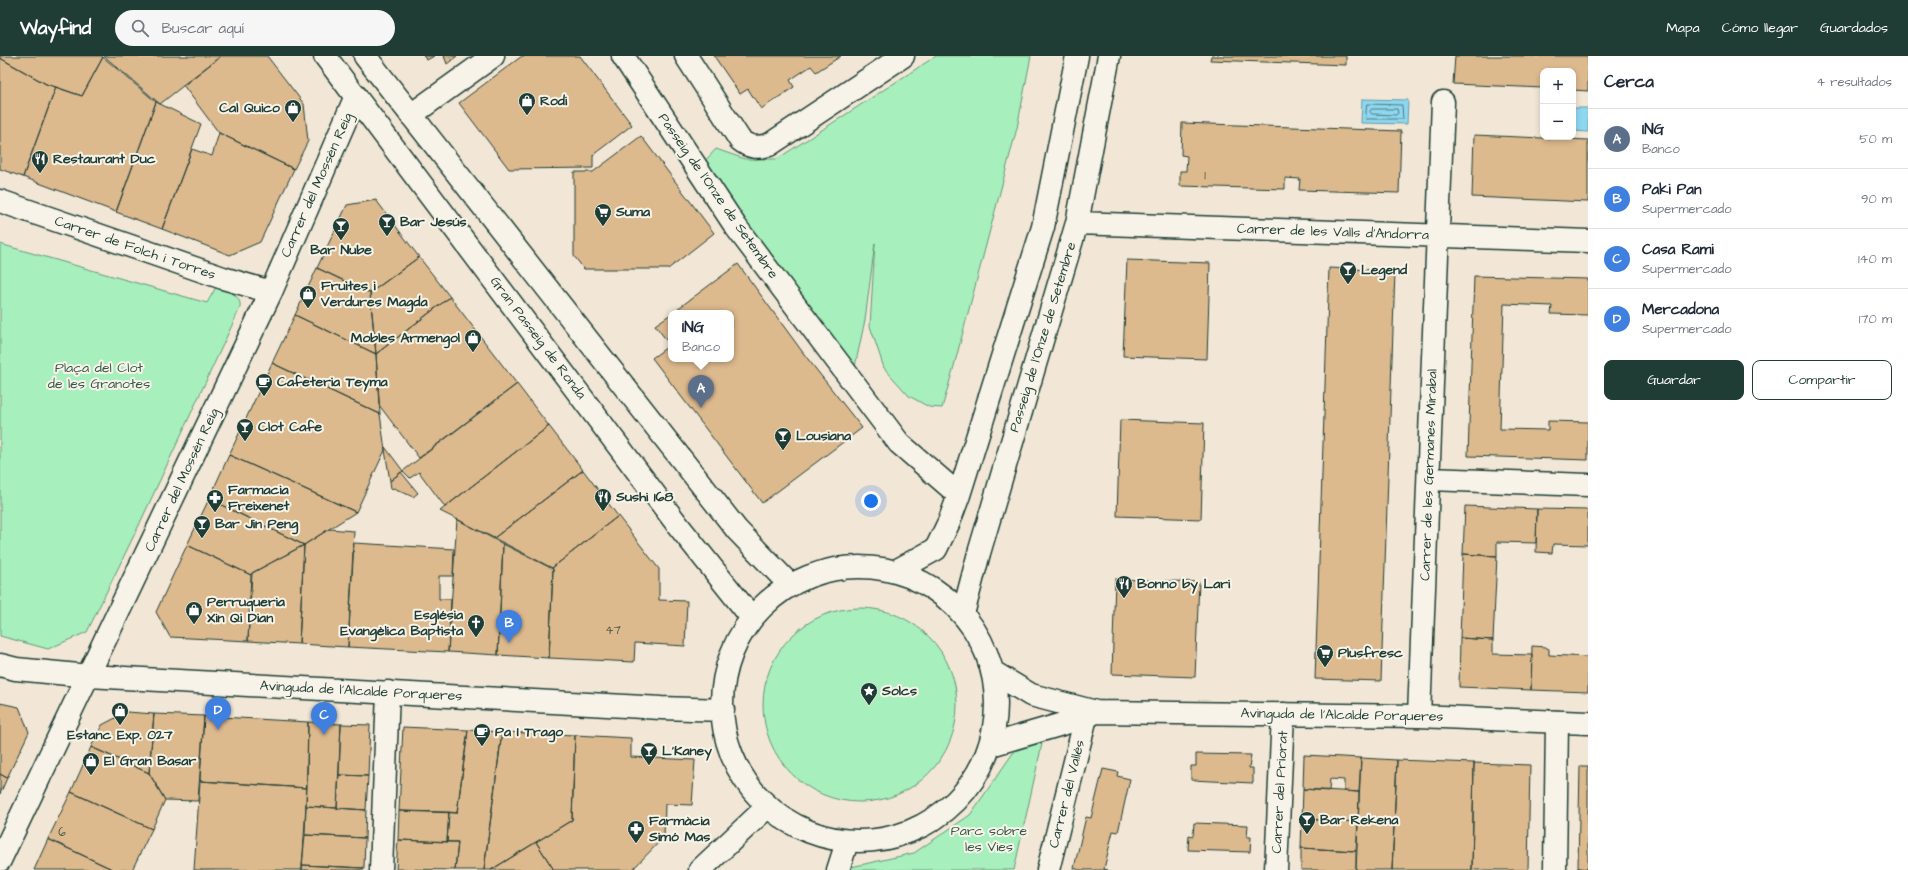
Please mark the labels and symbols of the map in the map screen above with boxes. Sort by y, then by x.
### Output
shop icon: Rodi [517,91,537,116]
place label: Rodi [540,91,568,111]
place label: Cal Quico [219,98,280,118]
shop icon: Cal Quico [283,98,303,123]
street label: Carrer del Mossèn Reig [276,109,358,261]
street label: Passeig de l'Onze de Setembre [653,109,783,283]
restaurant icon: Restaurant Duc [30,149,50,174]
place label: Restaurant Duc [53,149,156,169]
house number: 1 [1204,167,1206,184]
supermarket icon: Suma [593,202,613,227]
place label: Suma [615,202,651,222]
street label: Carrer de Folch i Torres [52,211,218,285]
bar icon: Bar Jesús [377,212,397,237]
place label: Bar Jesús [400,212,467,232]
bar icon: Bar Nube [331,216,351,241]
street label: Carrer de les Valls d'Andorra [1237,219,1429,245]
street label: Passeig de l'Onze de Setembre [1004,239,1082,435]
place label: Bar Nube [310,240,372,260]
bar icon: Legend [1338,260,1358,285]
place label: Legend [1361,260,1408,281]
street label: Gran Passeig de Ronda [485,272,591,404]
place label: Fruites i Verdures Magda [320,276,428,313]
shop icon: Fruites i Verdures Magda [298,284,318,309]
place label: Mobles Armengol [351,328,461,349]
shop icon: Mobles Armengol [463,328,483,353]
park label: Plaça del Clot de les Granotes [48,358,150,394]
street label: Carrer de les Germanes Mirabal [1415,369,1443,581]
cafe icon: Cafeteria Teyma [254,372,274,397]
place label: Cafeteria Teyma [277,372,389,392]
pin: A [688,375,714,408]
street label: Carrer del Mossèn Reig [140,405,224,555]
bar icon: Clot Cafe [235,417,255,442]
place label: Clot Cafe [258,417,323,437]
bar icon: Lousiana [773,426,793,451]
place label: Lousiana [796,426,852,446]
place label: Farmacia Freixenet [228,480,290,516]
restaurant icon: Sushi 168 [593,487,613,512]
place label: Sushi 168 [615,487,673,507]
pharmacy icon: Farmacia Freixenet [205,488,225,513]
your location [861,491,881,511]
bar icon: Bar Jin Peng [192,514,212,539]
place label: Bar Jin Peng [215,514,299,535]
restaurant icon: Bonno by Lari [1114,574,1134,599]
place label: Bonno by Lari [1137,574,1231,594]
place label: Perruqueria Xin Qi Dian [207,592,286,628]
shop icon: Perruqueria Xin Qi Dian [184,600,204,625]
place label: Església Evangèlica Baptista [340,605,464,642]
pin: B [496,610,522,643]
church icon: Església Evangèlica Baptista [466,613,486,638]
house number: 47 [605,622,621,639]
supermarket icon: Plusfresc [1315,643,1335,668]
place label: Plusfresc [1338,643,1403,663]
street label: Avinguda de l'Alcalde Porqueres [259,676,463,706]
place icon: Solcs [859,681,879,706]
place label: Solcs [881,681,917,701]
pin: D [205,697,231,730]
shop icon: Estanc Exp. 027 [110,701,130,726]
pin: C [311,702,337,735]
street label: Avinguda de l'Alcalde Porqueres [1240,703,1444,727]
cafe icon: Pa I Trago [472,722,492,747]
place label: Pa I Trago [495,722,563,743]
place label: Estanc Exp. 027 [67,725,173,745]
street label: Carrer del Priorat [1267,730,1293,854]
street label: Carrer del Vallès [1044,738,1090,850]
bar icon: L'Kaney [639,741,659,766]
place label: L'Kaney [662,741,712,761]
shop icon: El Gran Basar [81,751,101,776]
place label: El Gran Basar [104,751,196,771]
bar icon: Bar Rekena [1297,810,1317,835]
place label: Bar Rekena [1320,810,1399,830]
place label: Farmàcia Simó Mas [648,811,711,847]
pharmacy icon: Farmàcia Simó Mas [626,819,646,844]
park label: Parc sobre les Vies [951,821,1028,857]
house number: 6 [58,824,66,841]

